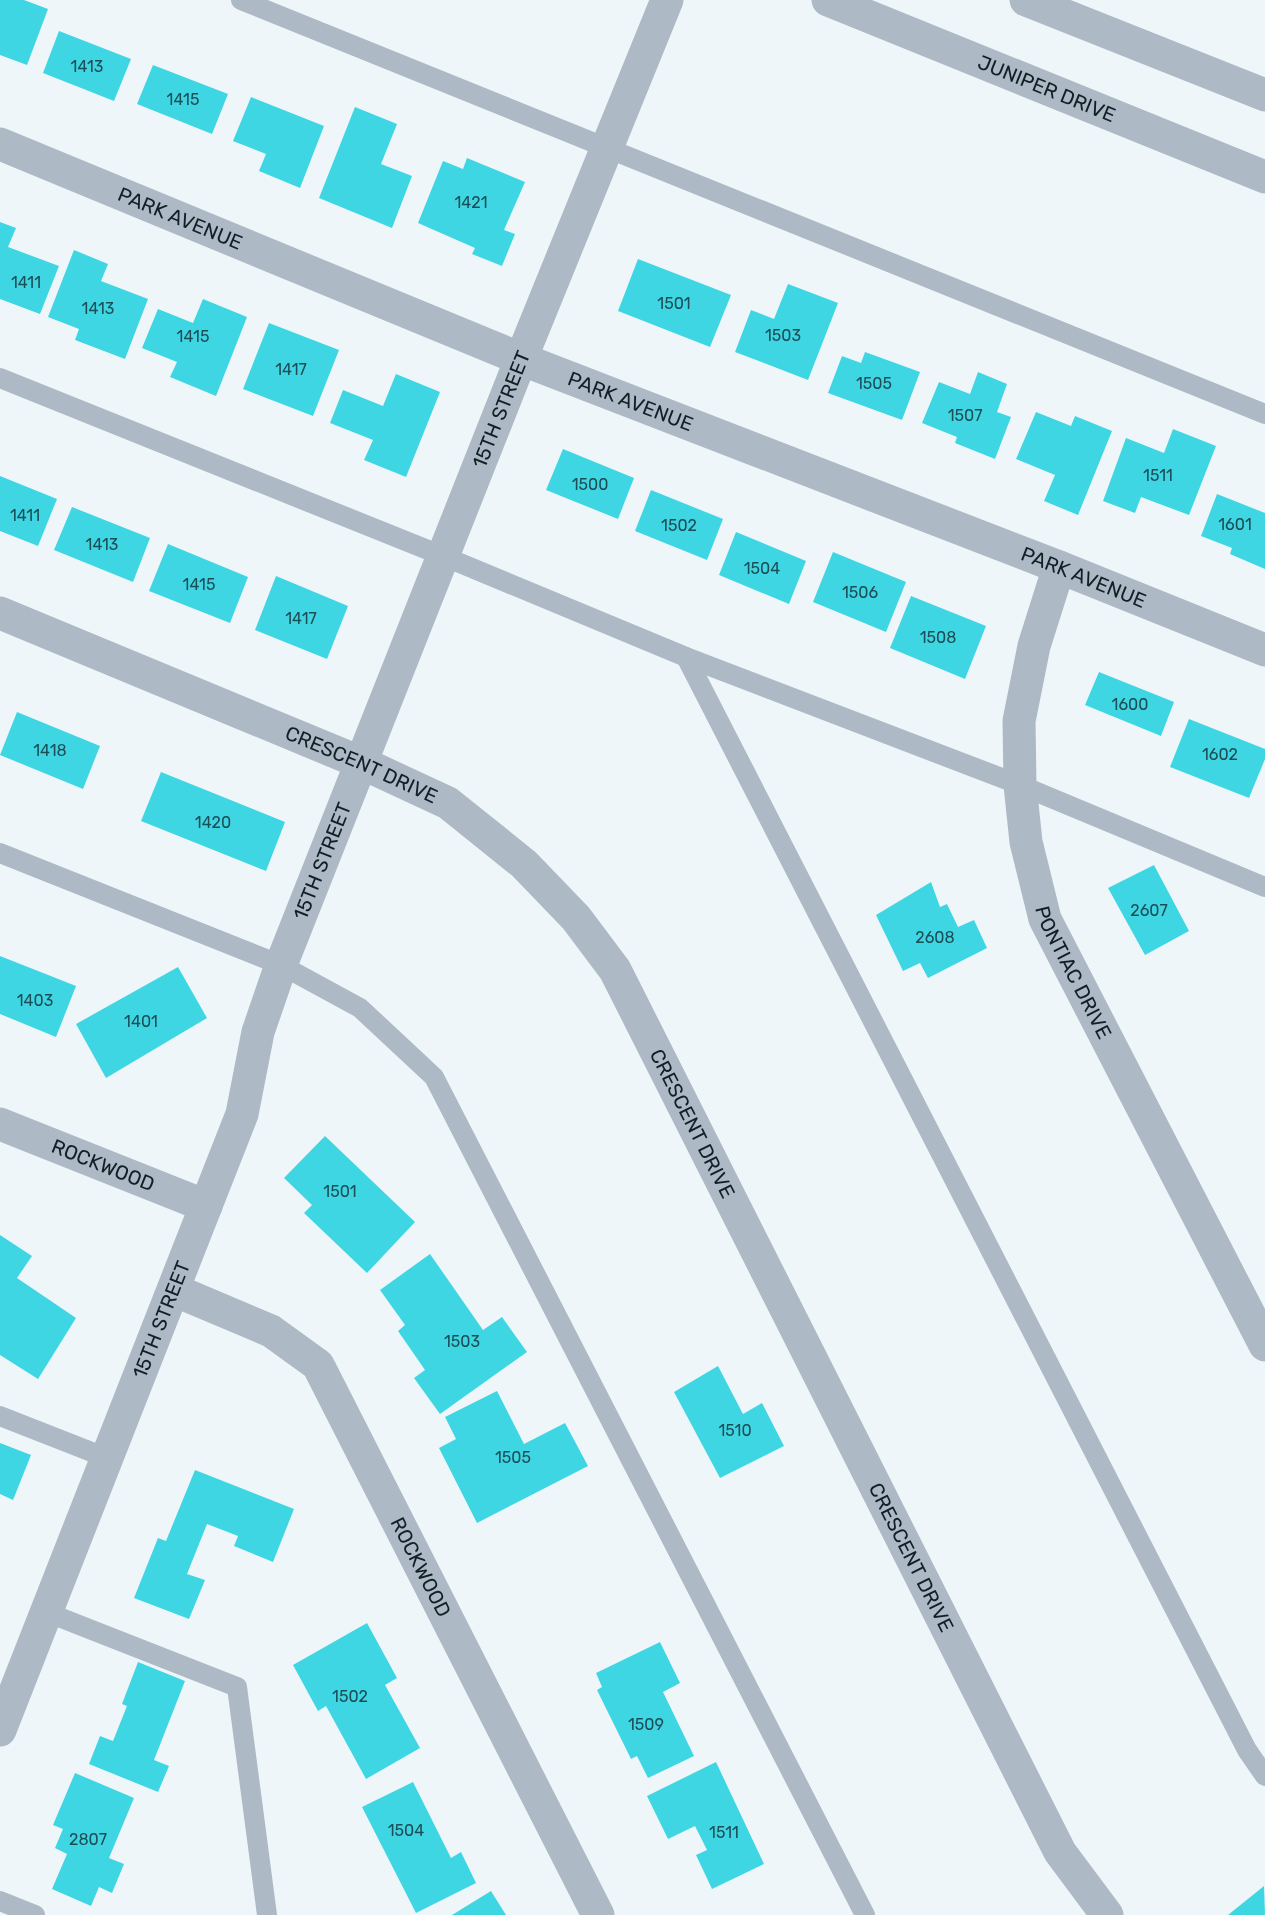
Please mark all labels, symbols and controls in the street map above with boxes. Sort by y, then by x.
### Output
street label: JUNIPER DRIVE [974,50,1119,127]
house number: 1413 [71,57,103,76]
house number: 1415 [167,90,199,109]
street label: PARK AVENUE [114,182,246,255]
house number: 1421 [454,193,488,212]
house number: 1411 [11,273,41,292]
house number: 1501 [657,294,691,313]
house number: 1413 [82,299,114,318]
house number: 1503 [765,326,801,345]
house number: 1415 [177,327,209,346]
street label: 15TH STREET [467,347,535,471]
house number: 1417 [275,360,307,379]
street label: PARK AVENUE [564,366,697,436]
house number: 1505 [856,374,892,393]
house number: 1507 [948,406,982,425]
house number: 1511 [1143,466,1173,485]
house number: 1500 [572,475,608,494]
house number: 1411 [10,506,40,525]
house number: 1601 [1218,515,1252,534]
house number: 1502 [661,516,697,535]
house number: 1413 [86,535,118,554]
street label: PARK AVENUE [1018,541,1150,613]
house number: 1504 [744,559,780,578]
house number: 1415 [183,575,215,594]
house number: 1506 [842,583,878,602]
house number: 1417 [285,609,317,628]
house number: 1508 [920,628,956,647]
house number: 1600 [1112,695,1148,714]
street label: CRESCENT DRIVE [282,721,442,809]
house number: 1418 [33,741,67,760]
house number: 1602 [1202,745,1238,764]
street label: 15TH STREET [288,799,356,923]
house number: 1420 [195,813,231,832]
house number: 2607 [1130,901,1168,920]
street label: PONTIAC DRIVE [1030,903,1117,1043]
house number: 2608 [915,928,955,947]
house number: 1403 [17,991,53,1010]
house number: 1401 [124,1012,158,1031]
street label: CRESCENT DRIVE [645,1045,740,1202]
street label: ROCKWOOD [48,1134,158,1196]
house number: 1501 [323,1182,357,1201]
street label: 15TH STREET [127,1257,195,1382]
house number: 1503 [444,1332,480,1351]
house number: 1510 [718,1421,752,1440]
house number: 1505 [495,1448,531,1467]
street label: CRESCENT DRIVE [864,1479,959,1636]
street label: ROCKWOOD [385,1513,456,1621]
house number: 1502 [332,1687,368,1706]
house number: 1509 [628,1715,664,1734]
house number: 1504 [388,1821,424,1840]
house number: 1511 [709,1823,739,1842]
house number: 2807 [69,1830,107,1849]

